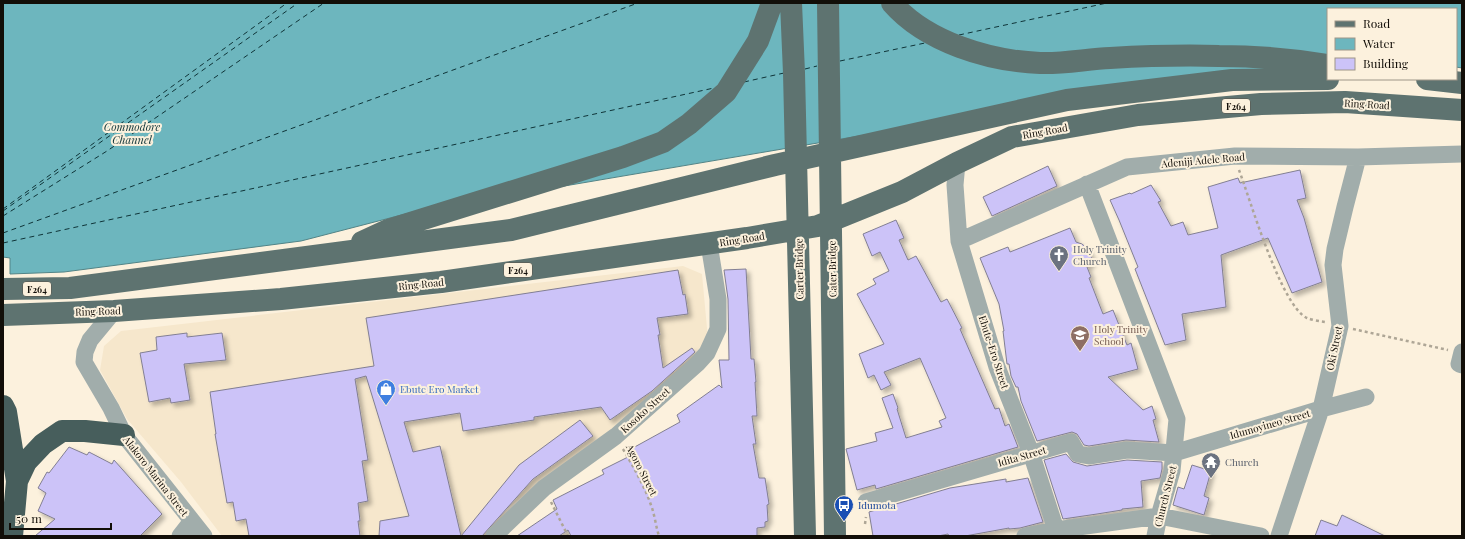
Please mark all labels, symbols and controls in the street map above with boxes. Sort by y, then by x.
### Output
legend [1327,8,1457,80]
text: Road [1363,15,1390,31]
text: Water [1362,35,1396,51]
text: Building [1363,55,1409,71]
street label: Ring Road [1344,96,1390,112]
road number: F264 [1222,99,1250,113]
water label: Commodore Channel [104,119,160,147]
street label: Ring Road [1021,120,1069,142]
street label: Adeniji Adele Road [1160,149,1246,171]
street label: Ring Road [718,228,766,249]
street label: Carter Bridge [791,238,807,300]
street label: Cater Bridge [825,240,839,298]
place label: Holy Trinity Church [1073,242,1127,268]
church icon: Holy Trinity Church [1048,244,1070,272]
road number: F264 [504,263,532,277]
street label: Ring Road [397,275,445,293]
road number: F264 [23,282,51,296]
street label: Ring Road [75,303,121,319]
street label: Ebute-Ero Street [976,314,1013,391]
place label: Holy Trinity School [1094,322,1148,348]
school or university icon: Holy Trinity School [1069,324,1091,352]
street label: Oki Street [1322,324,1346,372]
shop icon: Ebute Ero Market [375,378,397,406]
place label: Ebute Ero Market [400,382,479,396]
street label: Kosoko Street [617,384,673,436]
street label: Idumoyineo Street [1228,406,1312,442]
street label: Alakoro Marina Street [120,432,192,519]
street label: Agoro Street [623,441,661,499]
street label: Idita Street [996,442,1048,470]
temple icon: Church [1200,451,1222,479]
place label: Church [1225,455,1259,469]
street label: Church Street [1151,463,1180,528]
bus stop icon: Idumota [833,494,855,522]
place label: Idumota [858,498,896,512]
scale bar [10,505,111,531]
text: 50 m [16,510,42,526]

